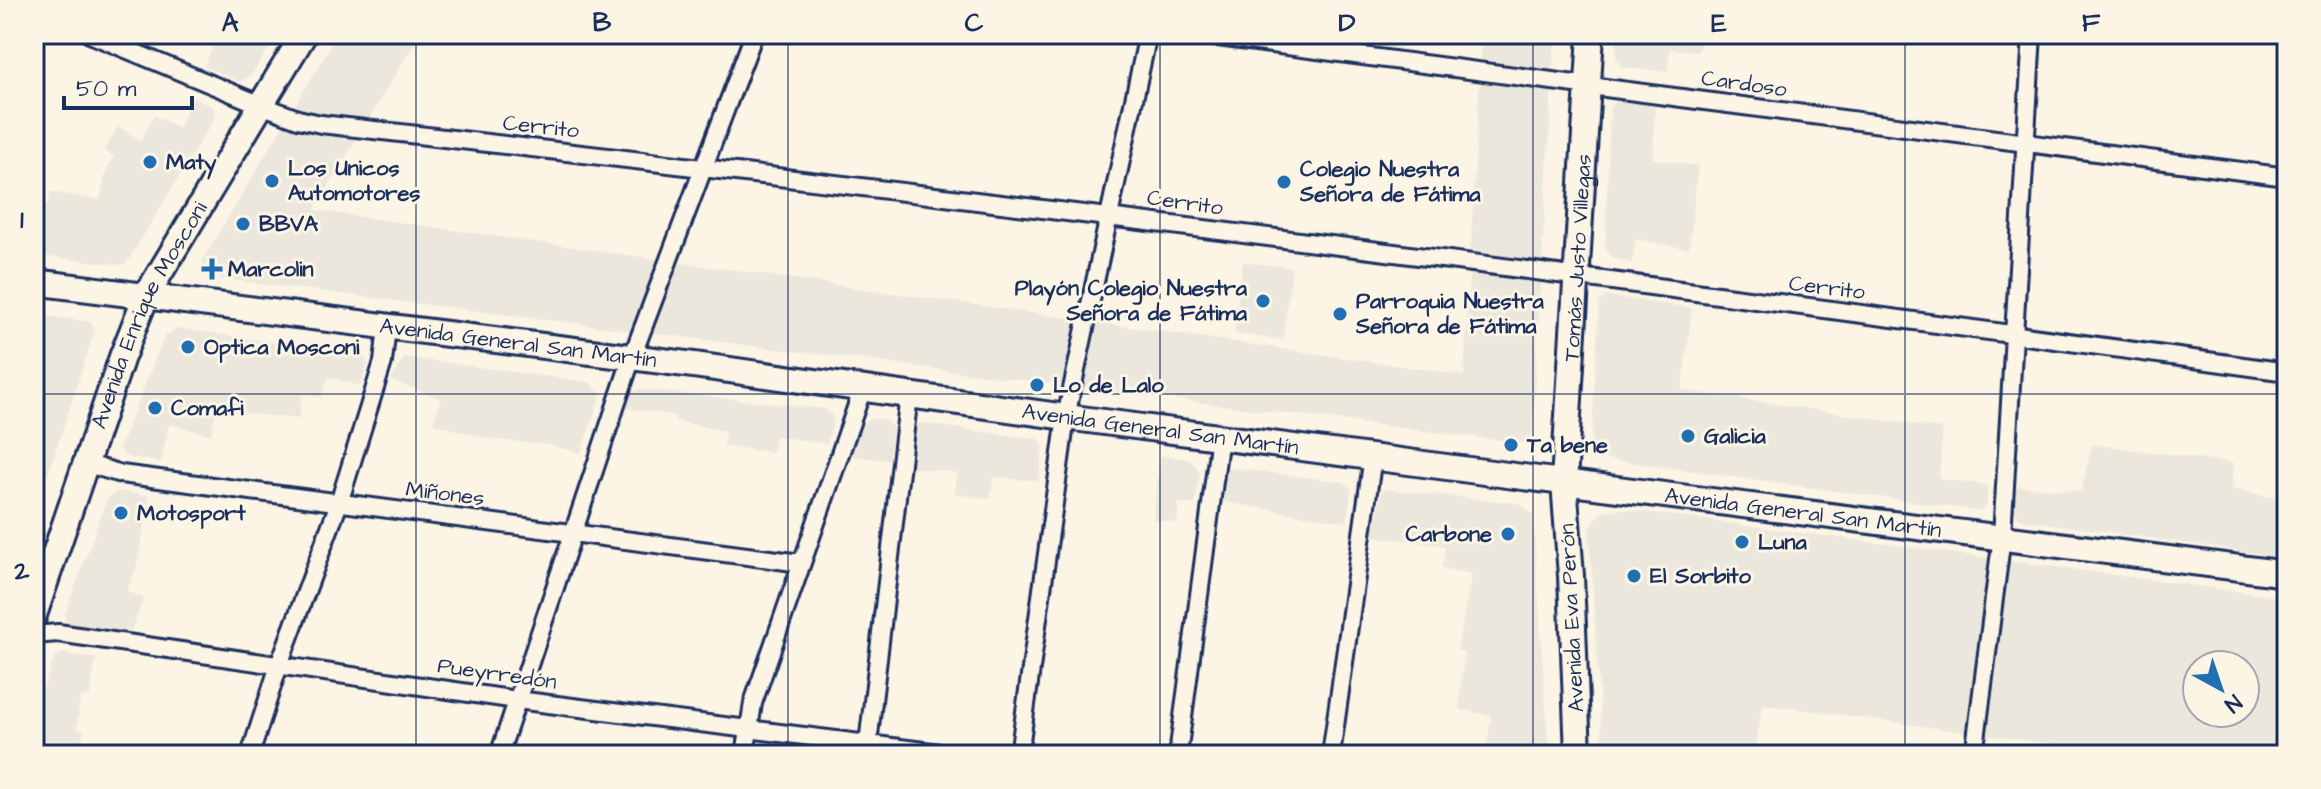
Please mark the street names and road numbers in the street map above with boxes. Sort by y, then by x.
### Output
street label: Cardoso [1699,63,1789,105]
street label: Cerrito [501,108,581,146]
street label: Tomás Justo Villegas [1556,153,1599,362]
street label: Cerrito [1145,182,1226,224]
street label: Avenida Enrique Mosconi [83,196,215,433]
street label: Cerrito [1787,268,1867,308]
street label: Avenida General San Martín [378,310,658,376]
street label: Avenida General San Martín [1020,396,1301,463]
street label: Miñones [404,474,486,514]
street label: Avenida General San Martín [1663,480,1943,545]
street label: Avenida Eva Perón [1552,523,1592,713]
street label: Pueyrredón [435,650,559,699]

